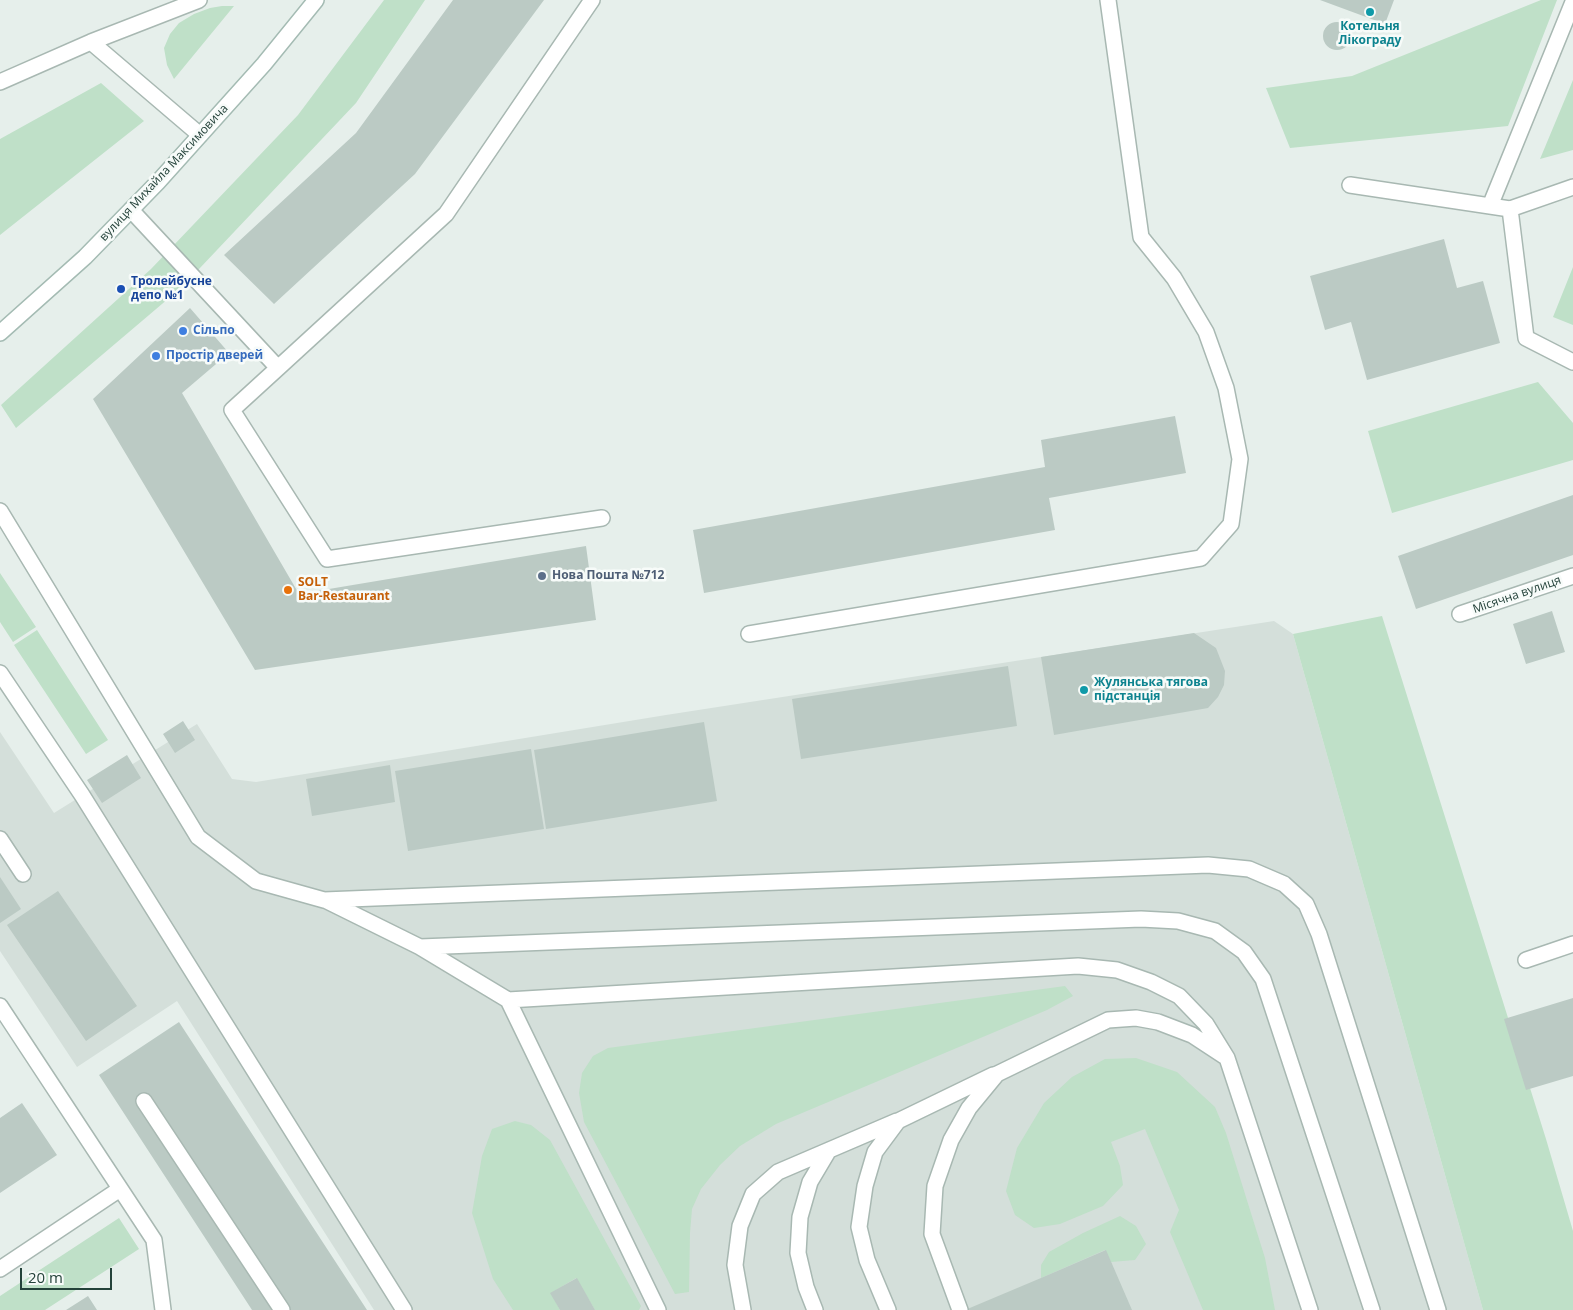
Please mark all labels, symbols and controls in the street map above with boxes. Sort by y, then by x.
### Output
marker: Котельня Лікограду [1364,6,1376,18]
place label: Котельня Лікограду [1339,20,1401,48]
street label: вулиця Михайла Максимовича [97,102,231,244]
place label: Тролейбусне депо №1 [131,275,212,303]
marker: Тролейбусне депо №1 [115,283,127,295]
place label: Сільпо [193,324,235,338]
marker: Сільпо [177,325,189,337]
place label: Простір дверей [166,349,263,363]
marker: Простір дверей [150,350,162,362]
place label: Нова Пошта №712 [552,569,664,583]
marker: Нова Пошта №712 [536,570,548,582]
street label: Місячна вулиця [1471,573,1563,617]
place label: SOLT Bar-Restaurant [298,576,390,604]
marker: SOLT Bar-Restaurant [282,584,294,596]
place label: Жулянська тягова підстанція [1094,676,1208,704]
marker: Жулянська тягова підстанція [1078,684,1090,696]
scale bar [22,1258,115,1290]
text: 20 m [28,1267,63,1287]

